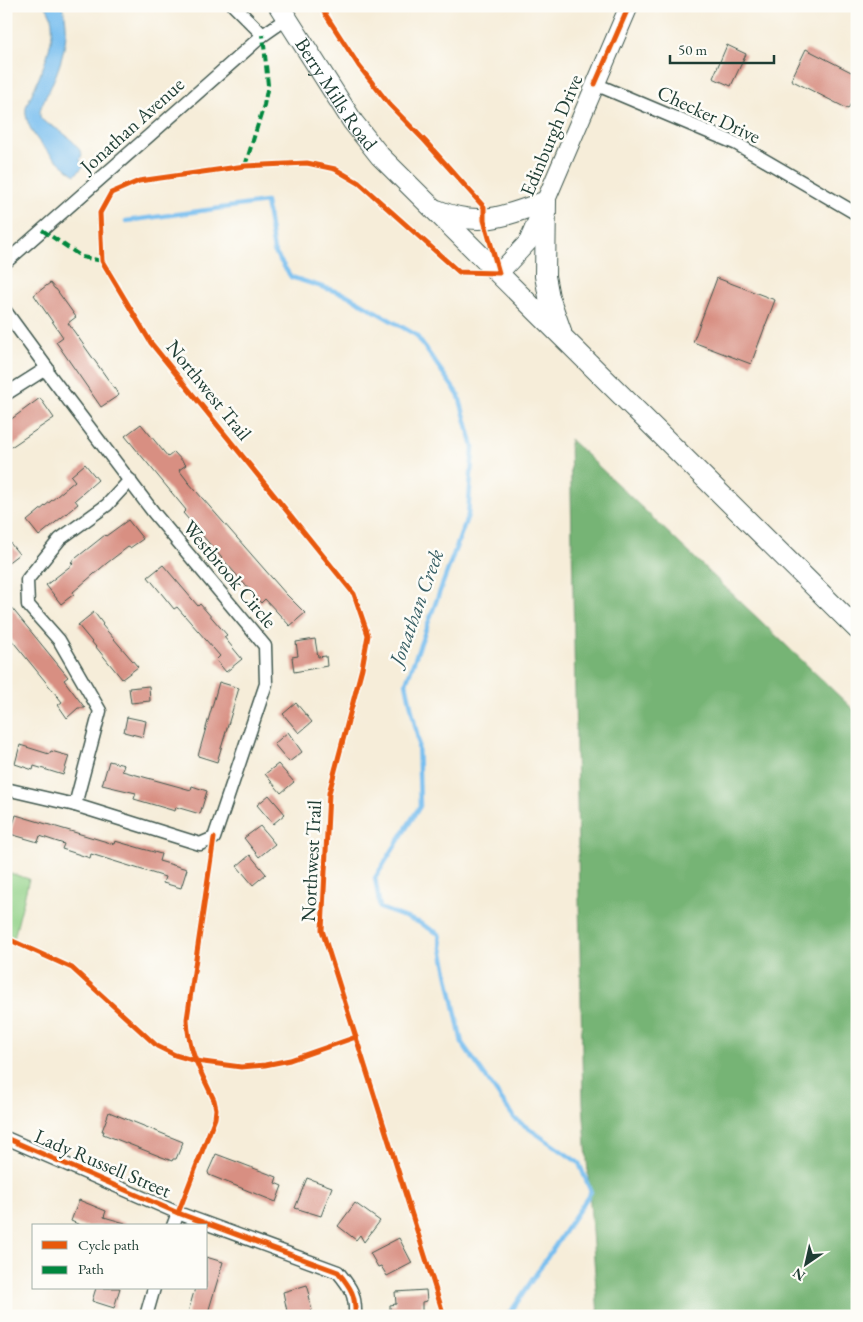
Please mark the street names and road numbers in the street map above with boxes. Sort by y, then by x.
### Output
street label: Berry Mills Road [289,32,384,156]
street label: Edinburgh Drive [514,70,588,200]
street label: Jonathan Avenue [73,71,190,180]
street label: Checker Drive [653,79,765,149]
street label: Northwest Trail [161,334,258,446]
street label: Westbrook Circle [177,515,283,634]
street label: Northwest Trail [295,799,327,923]
street label: Lady Russell Street [31,1123,176,1204]

